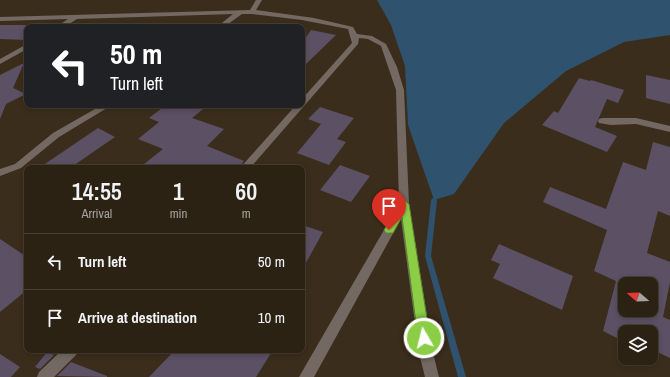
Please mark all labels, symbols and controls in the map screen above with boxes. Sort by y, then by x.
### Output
text: 50 m [110,35,162,73]
icon: left [44,40,96,92]
text: Turn left [110,71,163,96]
text: 14:55 [72,175,122,207]
text: 1 [173,175,184,207]
text: 60 [235,175,257,207]
pin [372,189,406,230]
icon: arrive [378,195,400,217]
text: Arrival [81,205,112,222]
text: min [170,205,187,222]
text: m [242,205,251,222]
icon: left [44,251,66,273]
text: Turn left [78,251,126,272]
text: 50 m [258,251,285,272]
north arrow [618,277,658,317]
map controls [618,277,658,365]
icon: arrive [44,307,66,329]
text: Arrive at destination [78,307,197,328]
text: 10 m [258,307,285,328]
position arrow [403,317,445,359]
button: layers [618,325,658,365]

